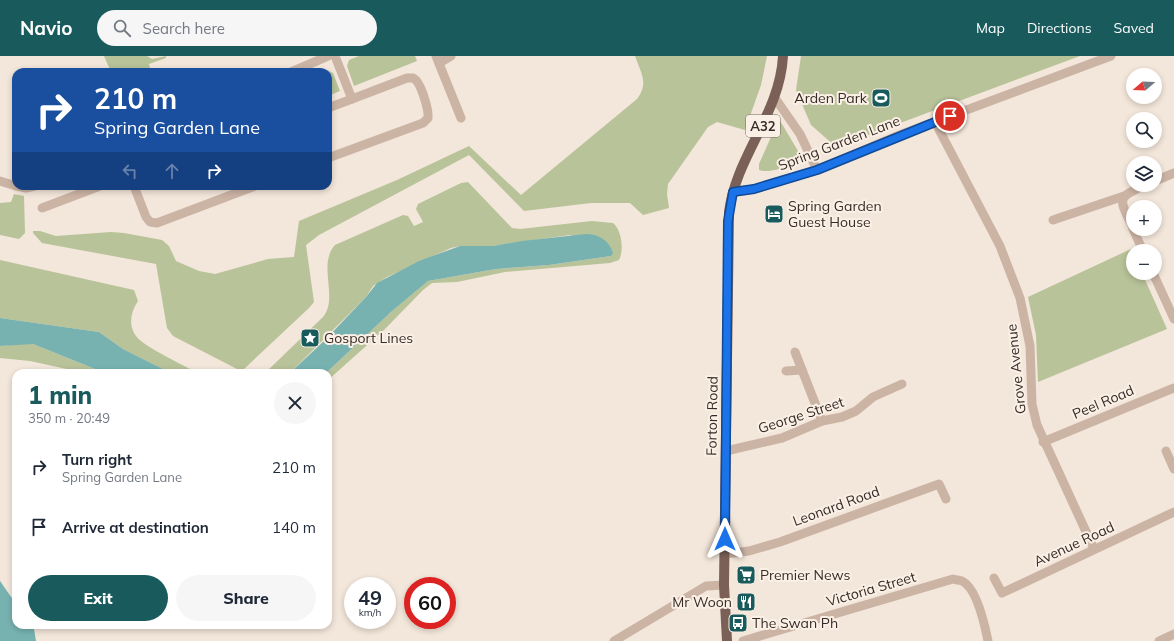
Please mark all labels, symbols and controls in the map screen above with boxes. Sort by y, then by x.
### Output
search box [97,10,377,46]
text: Navio [20,16,73,40]
icon: search [111,17,133,39]
text: Search here [143,19,225,38]
text: Map [976,19,1005,37]
text: Directions [1027,19,1092,37]
text: Saved [1114,19,1154,37]
north arrow [1126,68,1162,104]
map controls [1126,68,1162,280]
text: 210 m [94,81,177,116]
icon: right [28,84,80,136]
sports icon: Arden Park [870,87,892,109]
place label: Arden Park [794,89,868,107]
pin [933,99,967,133]
icon: arrive [939,105,961,127]
street label: Spring Garden Lane [775,111,903,175]
button: search [1126,112,1162,148]
road number: A32 [746,115,780,137]
text: Spring Garden Lane [94,116,260,139]
button: layers [1126,156,1162,192]
icon: left [119,160,141,182]
icon: ahead [161,160,183,182]
icon: right [203,160,225,182]
place label: Spring Garden Guest House [788,197,882,231]
button: + [1126,200,1162,236]
hotel icon: Spring Garden Guest House [763,203,785,225]
button: − [1126,244,1162,280]
street label: Grove Avenue [1002,323,1030,415]
place icon: Gosport Lines [299,327,321,349]
place label: Gosport Lines [324,329,413,347]
street label: Forton Road [702,376,722,456]
text: 1 min [28,380,92,410]
street label: Peel Road [1069,381,1137,423]
button: close [274,382,316,424]
street label: George Street [756,393,846,437]
text: 350 m · 20:49 [28,410,110,426]
text: Turn right [62,450,132,469]
icon: right [28,456,50,478]
text: 210 m [272,458,316,477]
text: Spring Garden Lane [62,469,182,485]
street label: Leonard Road [790,482,882,530]
icon: arrive [28,516,50,538]
text: Arrive at destination [62,518,209,537]
text: 140 m [272,518,316,537]
position arrow [704,518,746,560]
street label: Avenue Road [1031,518,1117,570]
supermarket icon: Premier News [735,564,757,586]
place label: Premier News [760,566,851,584]
street label: Victoria Street [824,568,918,610]
button: Exit [28,575,168,621]
button: Share [176,575,316,621]
speed limit sign: 60 [404,577,456,629]
text: 49 [358,585,382,610]
restaurant icon: Mr Woon [735,591,757,613]
place label: Mr Woon [672,593,732,611]
text: km/h [359,606,381,619]
bus stop icon: The Swan Ph [727,612,749,634]
place label: The Swan Ph [752,614,838,632]

